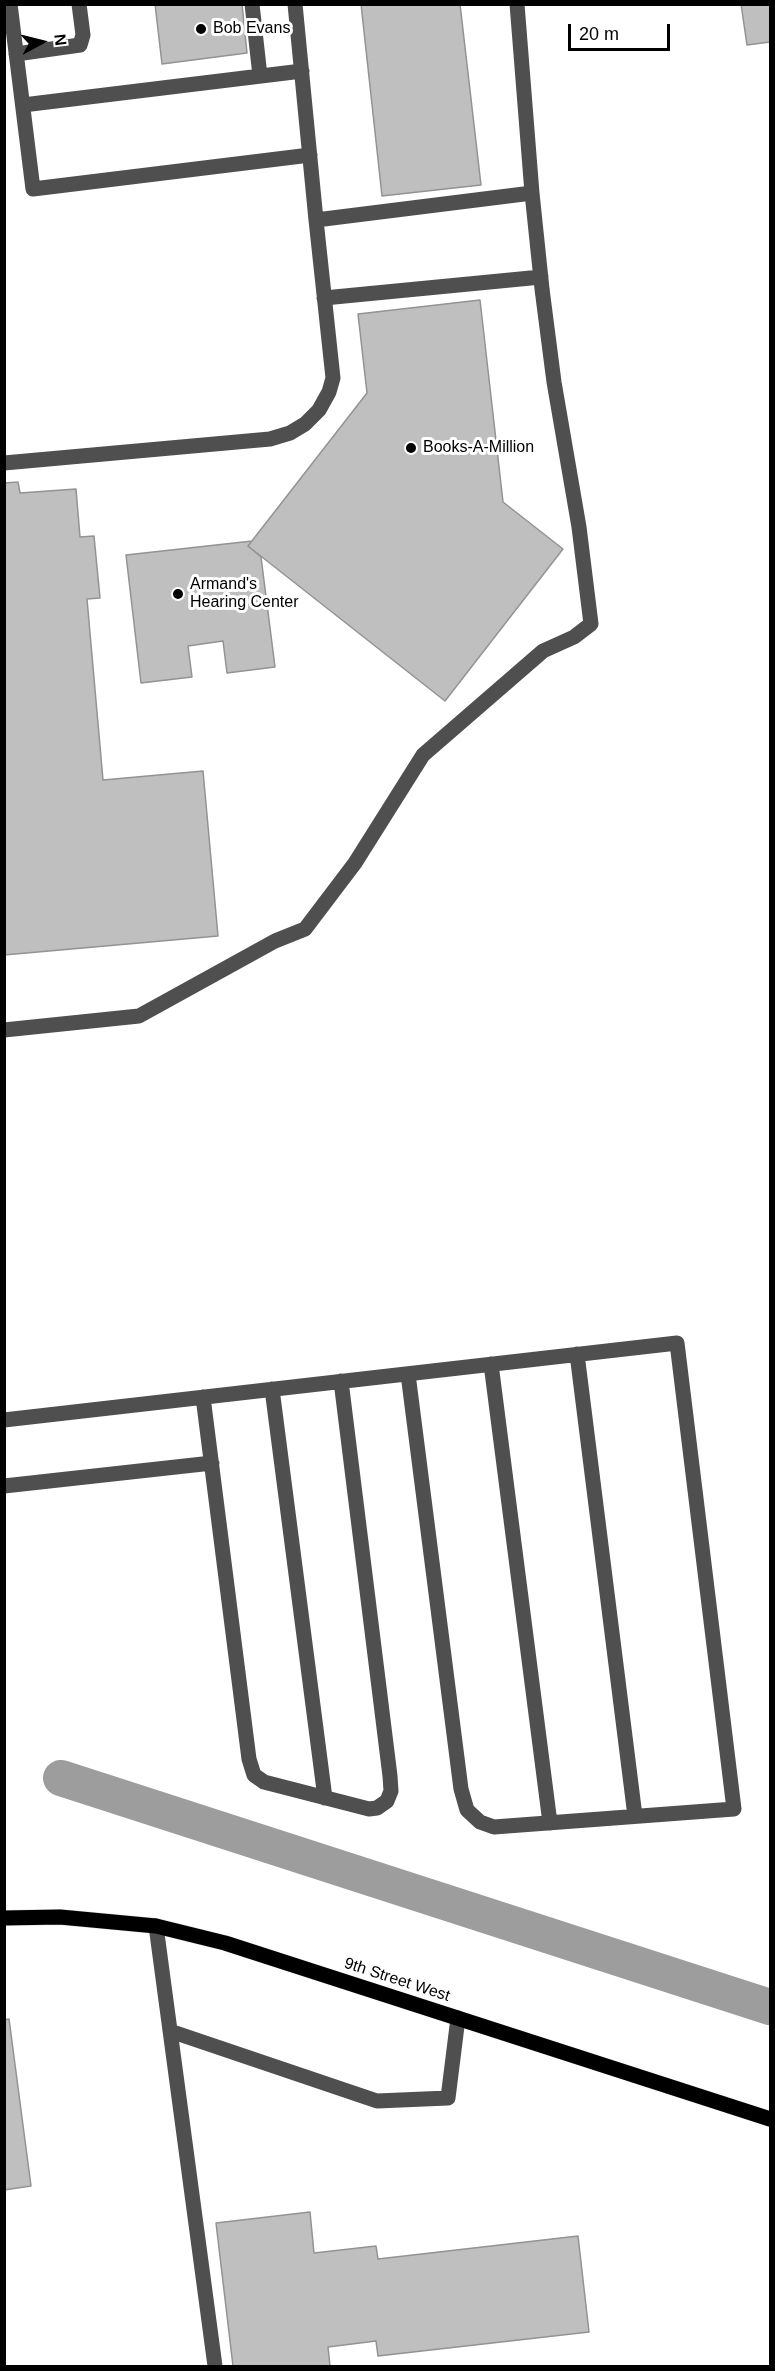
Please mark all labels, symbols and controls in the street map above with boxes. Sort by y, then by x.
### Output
north arrow [12,12,72,72]
scale bar [571,12,673,50]
place label: Bob Evans [213,19,290,39]
marker: Bob Evans [194,22,208,36]
text: 20 m [579,24,619,44]
text: N [51,33,70,47]
place label: Books-A-Million [423,438,534,458]
marker: Books-A-Million [404,441,418,455]
place label: Armand's Hearing Center [190,575,298,613]
marker: Armand's Hearing Center [171,587,185,601]
street label: 9th Street West [342,1954,452,2006]

